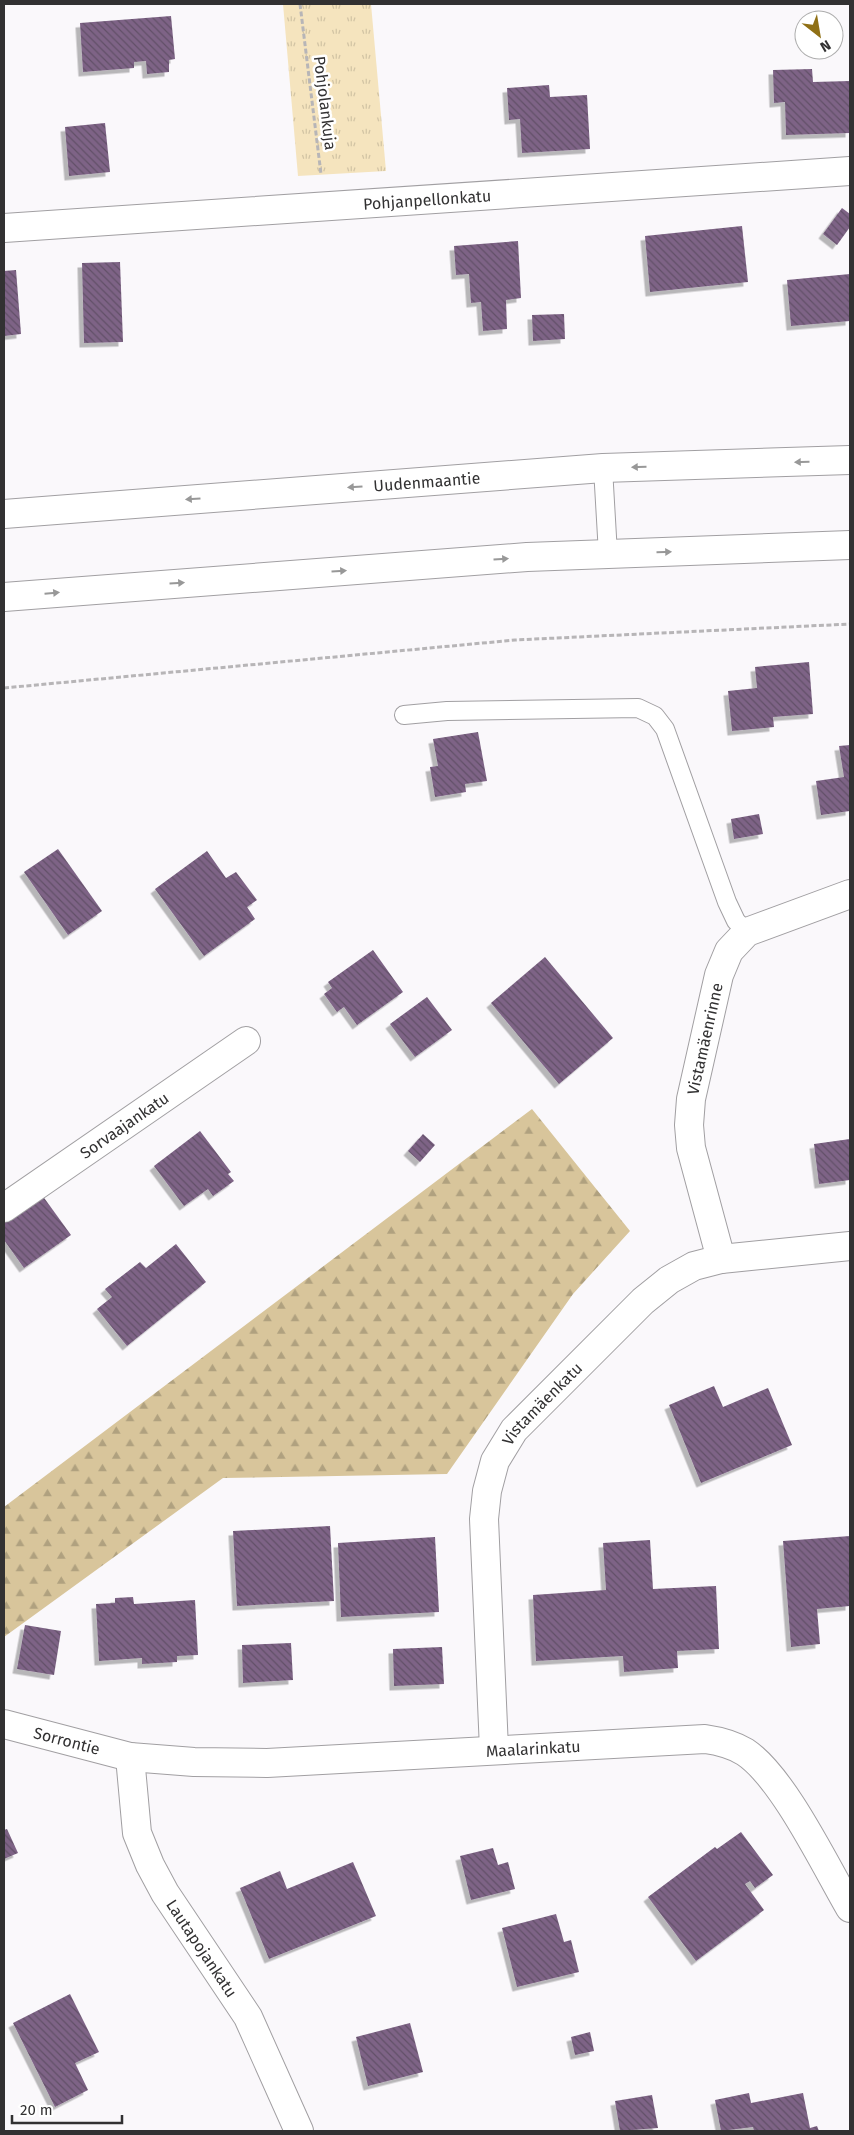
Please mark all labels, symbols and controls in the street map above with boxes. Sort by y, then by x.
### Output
north arrow [794,10,844,60]
text: N [817,36,834,55]
street label: Pohjolankuja [310,55,340,151]
street label: Pohjanpellonkatu [362,186,492,213]
one-way arrow [793,458,809,466]
one-way arrow [631,463,647,471]
street label: Uudenmaantie [373,468,481,495]
one-way arrow [347,483,363,491]
one-way arrow [185,496,201,504]
one-way arrow [656,548,672,556]
one-way arrow [493,554,509,562]
one-way arrow [331,566,347,574]
one-way arrow [169,578,185,586]
one-way arrow [45,589,61,597]
street label: Vistamäenrinne [683,981,726,1096]
street label: Sorvaajankatu [76,1088,172,1162]
street label: Vistamäenkatu [498,1358,586,1448]
street label: Sorrontie [32,1723,102,1758]
street label: Maalarinkatu [485,1736,581,1760]
street label: Lautapojankatu [162,1896,241,2001]
scale bar [12,2092,122,2124]
text: 20 m [20,2101,53,2119]

